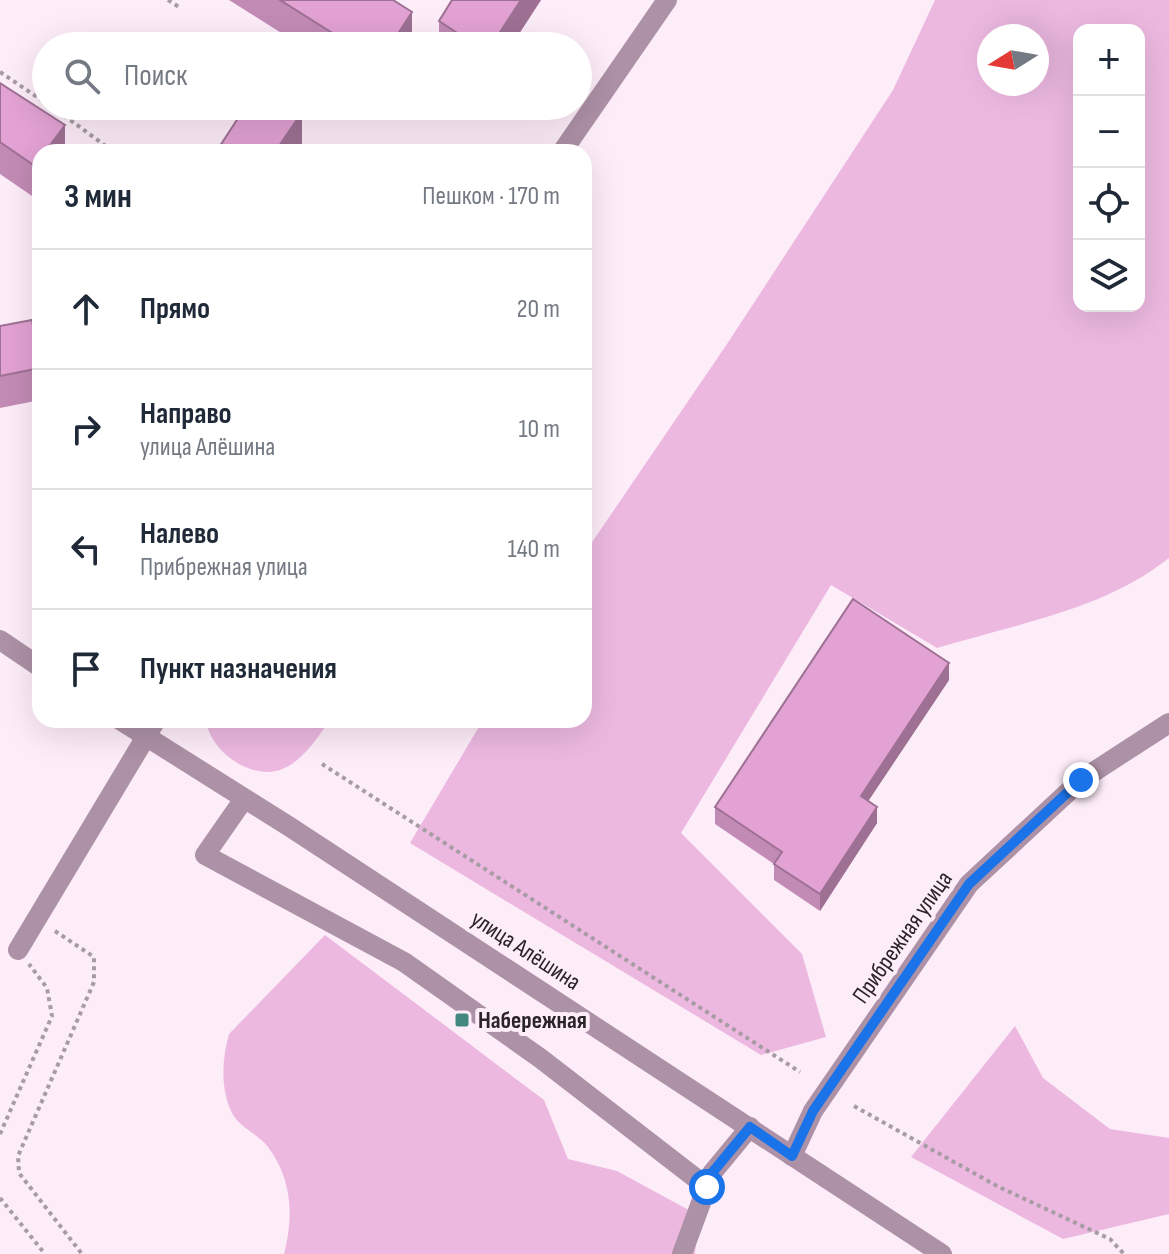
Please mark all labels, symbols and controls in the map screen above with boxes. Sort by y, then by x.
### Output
north arrow [977,24,1049,96]
map controls [1073,24,1145,312]
button: + [1073,24,1145,96]
search box [32,32,592,120]
icon: search [60,54,104,98]
text: Поиск [124,58,187,94]
button: − [1073,96,1145,168]
button: locate [1073,168,1145,240]
text: 3 мин [64,176,132,217]
text: Пешком · 170 m [422,181,560,212]
button: layers [1073,240,1145,312]
icon: ahead [64,287,108,331]
text: Прямо [140,291,210,327]
text: 20 m [517,294,560,325]
text: Направо [140,396,232,432]
icon: right [64,407,108,451]
text: 10 m [518,414,560,445]
text: улица Алёшина [140,432,275,463]
text: Налево [140,516,219,552]
icon: left [64,527,108,571]
text: 140 m [508,534,560,565]
text: Прибрежная улица [140,552,308,583]
icon: arrive [64,647,108,691]
text: Пункт назначения [140,651,337,687]
route end [1063,762,1099,798]
street label: Прибрежная улица [846,866,959,1009]
street label: улица Алёшина [465,904,586,997]
place label: Набережная [478,1006,587,1035]
marker: Набережная [453,1011,471,1029]
route start [689,1169,725,1205]

